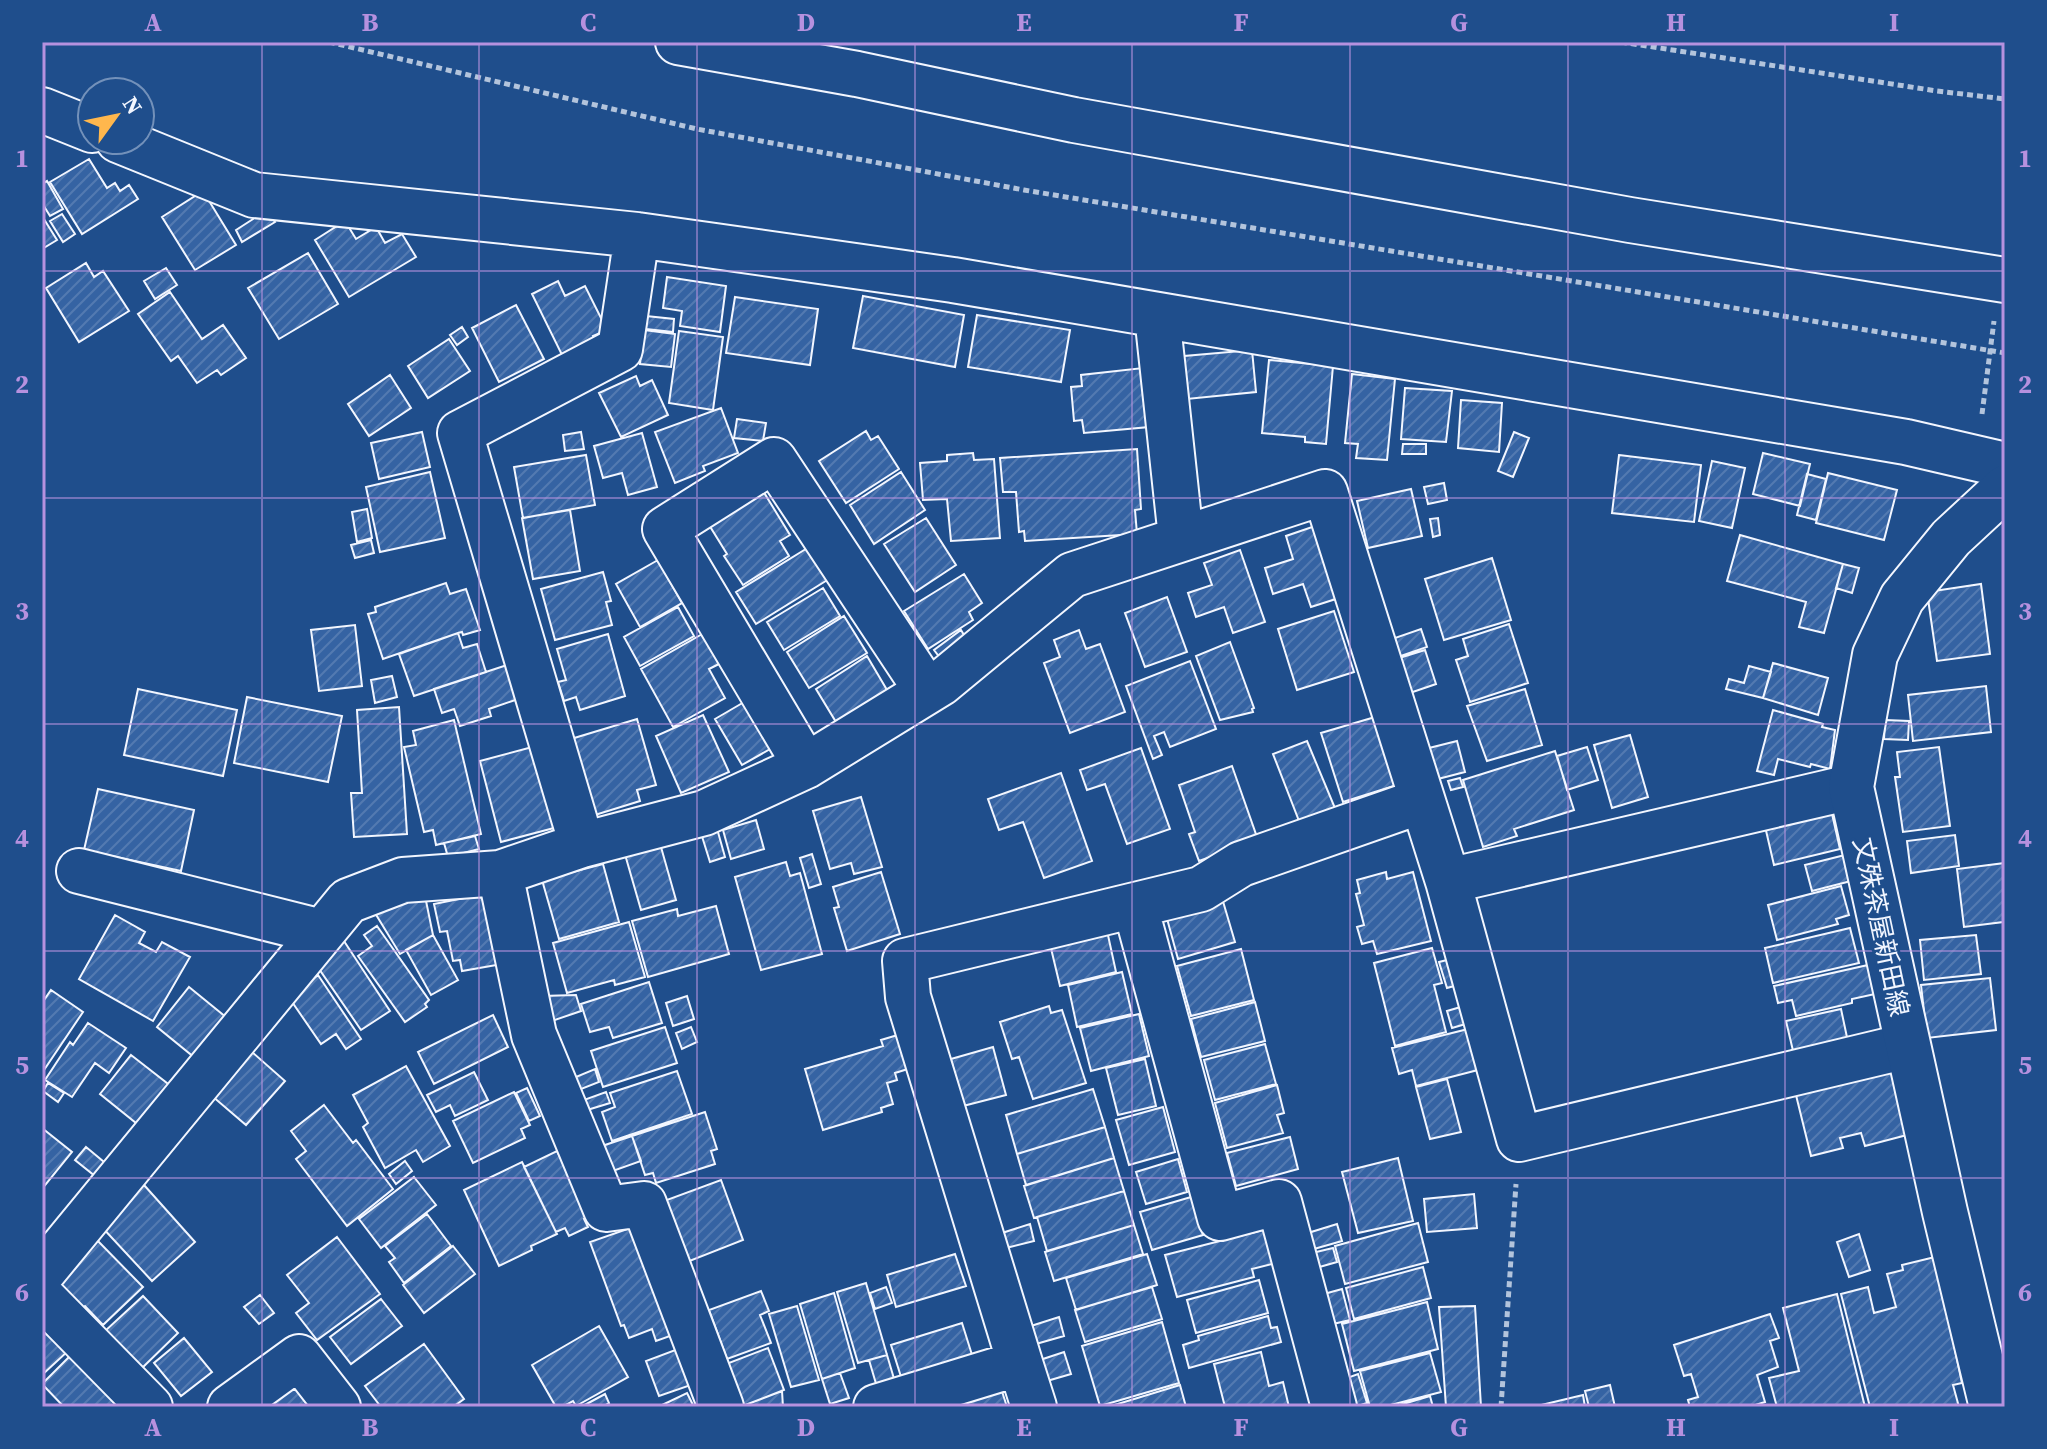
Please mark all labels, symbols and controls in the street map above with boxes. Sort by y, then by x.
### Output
text: A [144,4,162,40]
text: B [362,4,379,40]
text: C [580,4,596,40]
text: D [797,4,815,40]
text: E [1016,4,1032,40]
text: F [1233,4,1249,40]
text: G [1450,4,1468,40]
text: H [1666,4,1686,40]
text: I [1889,4,1899,40]
north arrow [76,76,156,156]
text: N [116,90,150,120]
text: 1 [15,140,29,176]
text: 1 [2018,140,2032,176]
text: 2 [15,366,29,402]
text: 2 [2018,366,2032,402]
text: 3 [15,593,29,629]
text: 3 [2018,593,2032,629]
text: 4 [15,820,29,856]
text: 4 [2018,820,2032,856]
street label: 文殊茶屋新田線 [1844,834,1918,1020]
text: 5 [15,1047,29,1083]
text: 5 [2018,1047,2032,1083]
text: 6 [15,1274,29,1310]
text: 6 [2018,1274,2032,1310]
text: A [144,1409,162,1445]
text: B [362,1409,379,1445]
text: C [580,1409,596,1445]
text: D [797,1409,815,1445]
text: E [1016,1409,1032,1445]
text: F [1233,1409,1249,1445]
text: G [1450,1409,1468,1445]
text: H [1666,1409,1686,1445]
text: I [1889,1409,1899,1445]

